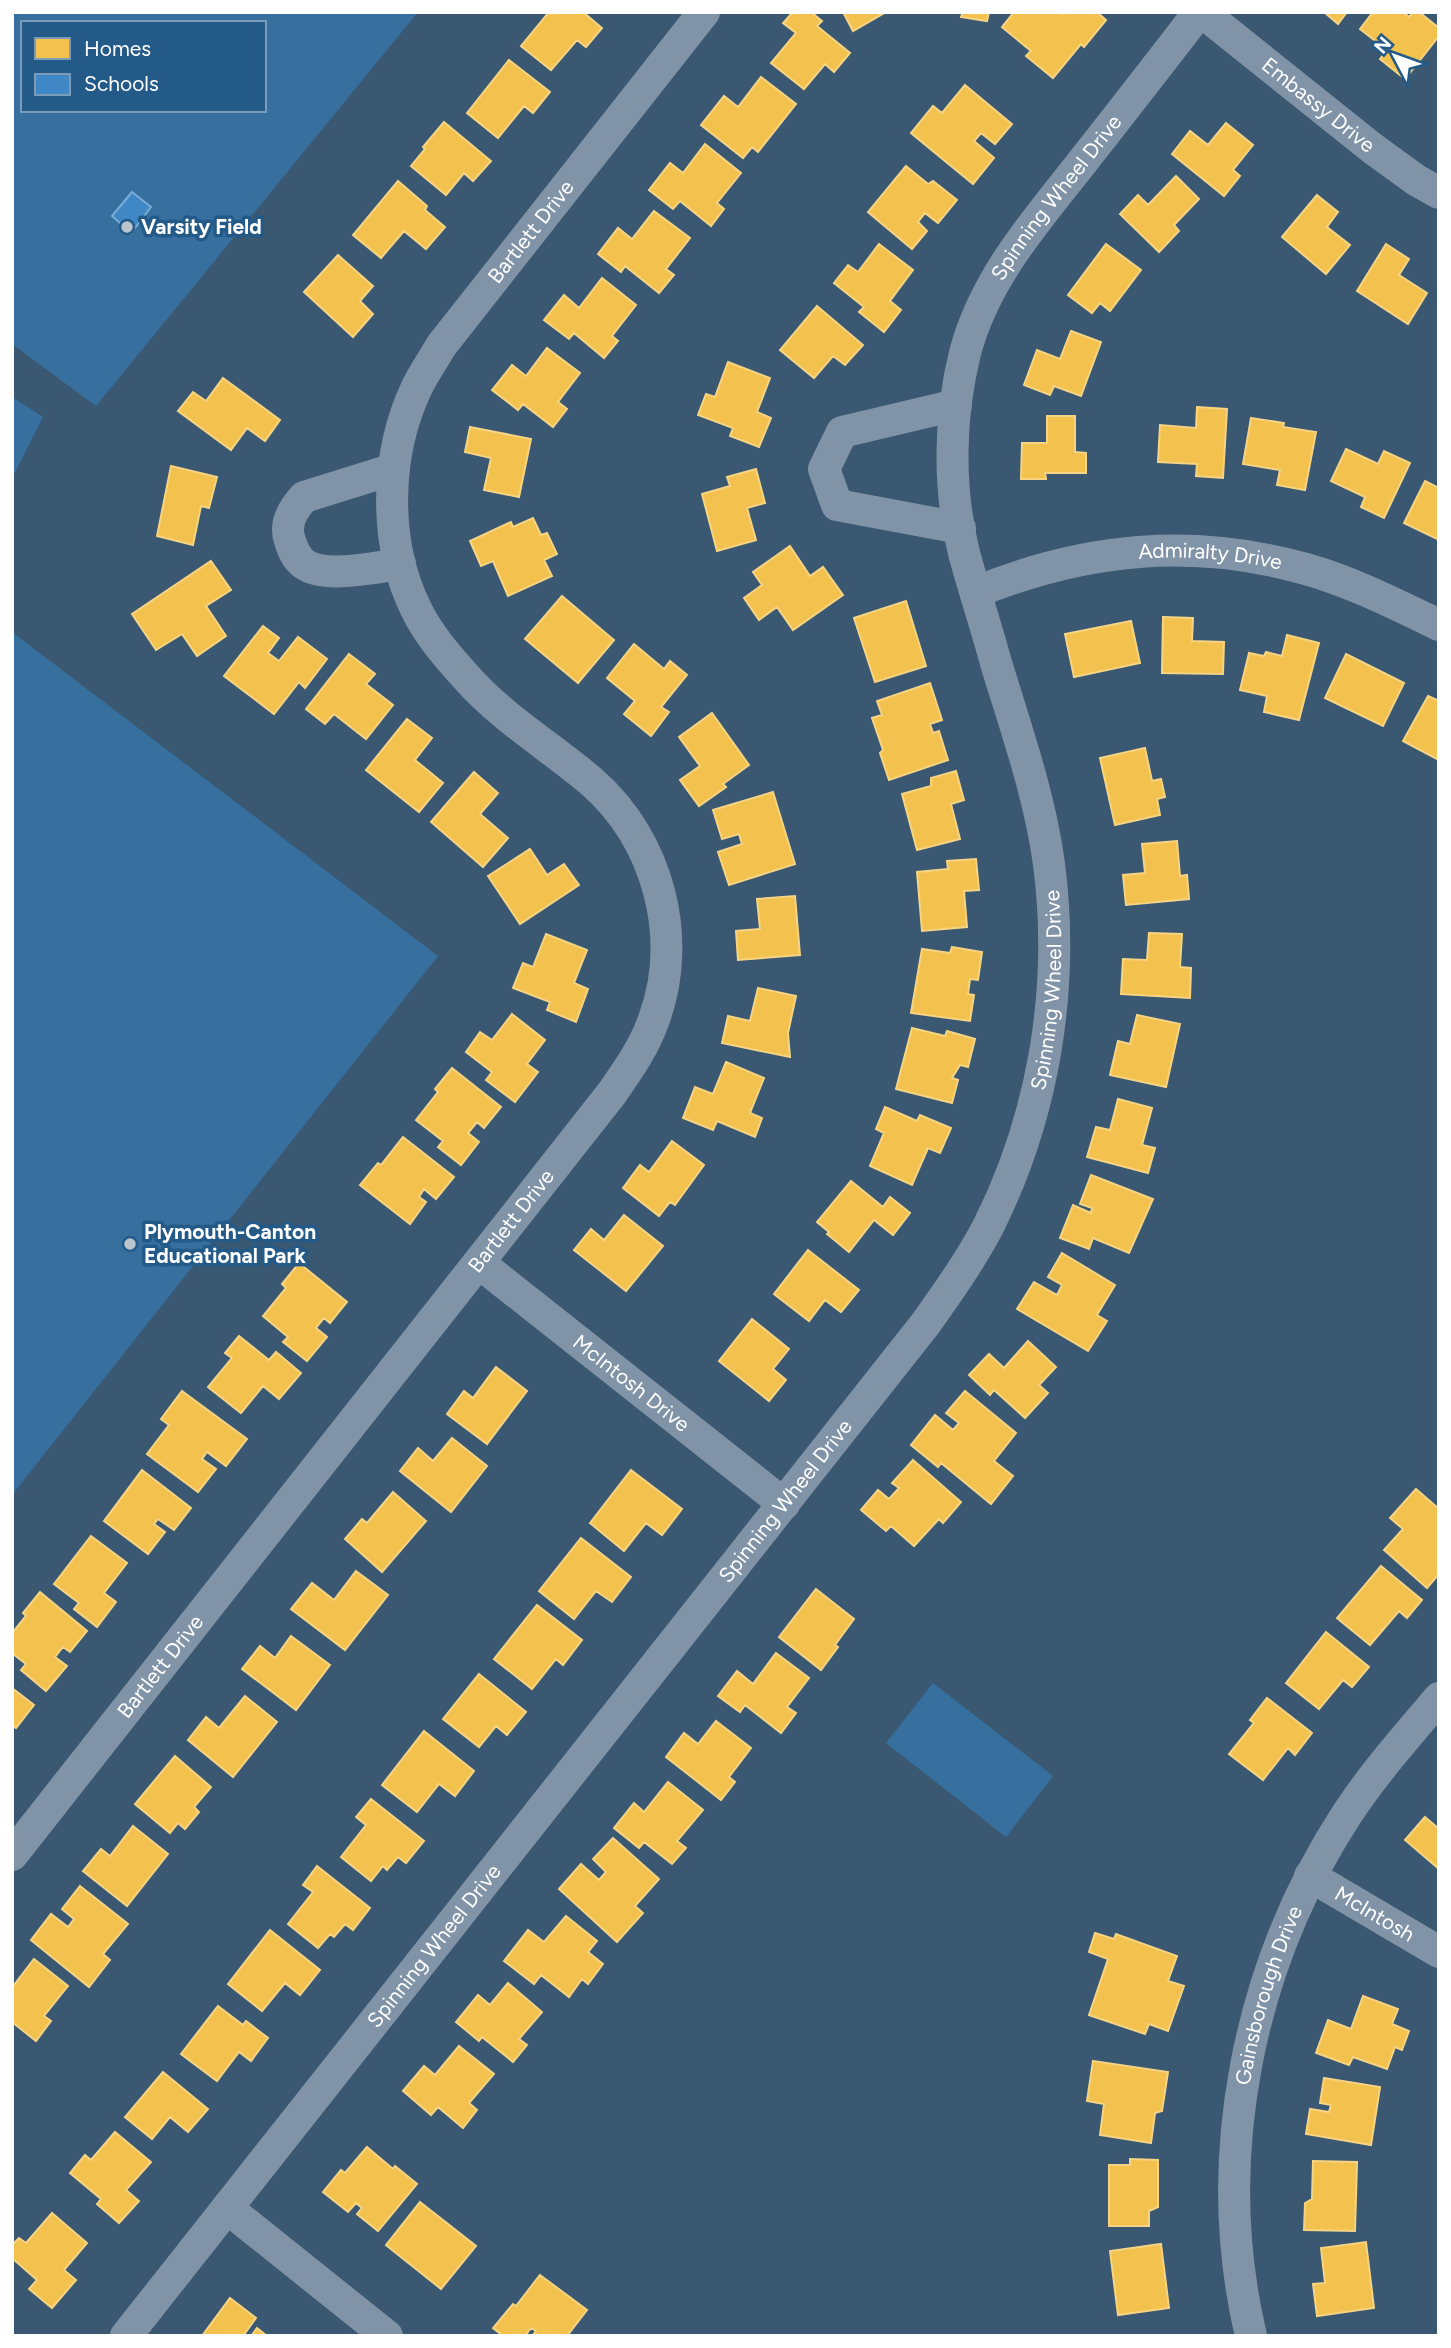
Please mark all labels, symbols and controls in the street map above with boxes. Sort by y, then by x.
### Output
legend [21,21,266,112]
north arrow [1360,21,1430,91]
text: N [1369,32,1396,58]
text: Homes [84,36,151,61]
street label: Embassy Drive [1257,52,1380,157]
text: Schools [84,71,159,96]
street label: Spinning Wheel Drive [985,110,1127,285]
street label: Bartlett Drive [482,175,579,288]
place label: Varsity Field [141,214,262,239]
marker: Varsity Field [119,219,135,235]
street label: Admiralty Drive [1137,538,1284,575]
street label: Spinning Wheel Drive [1025,889,1066,1092]
street label: Bartlett Drive [463,1164,559,1277]
place label: Plymouth-Canton Educational Park [144,1219,316,1268]
marker: Plymouth-Canton Educational Park [122,1236,138,1252]
street label: McIntosh Drive [568,1329,695,1437]
street label: Spinning Wheel Drive [713,1414,857,1587]
street label: Bartlett Drive [112,1610,208,1723]
street label: Spinning Wheel Drive [362,1859,506,2032]
street label: McIntosh [1331,1880,1419,1947]
street label: Gainsborough Drive [1230,1902,1307,2087]

